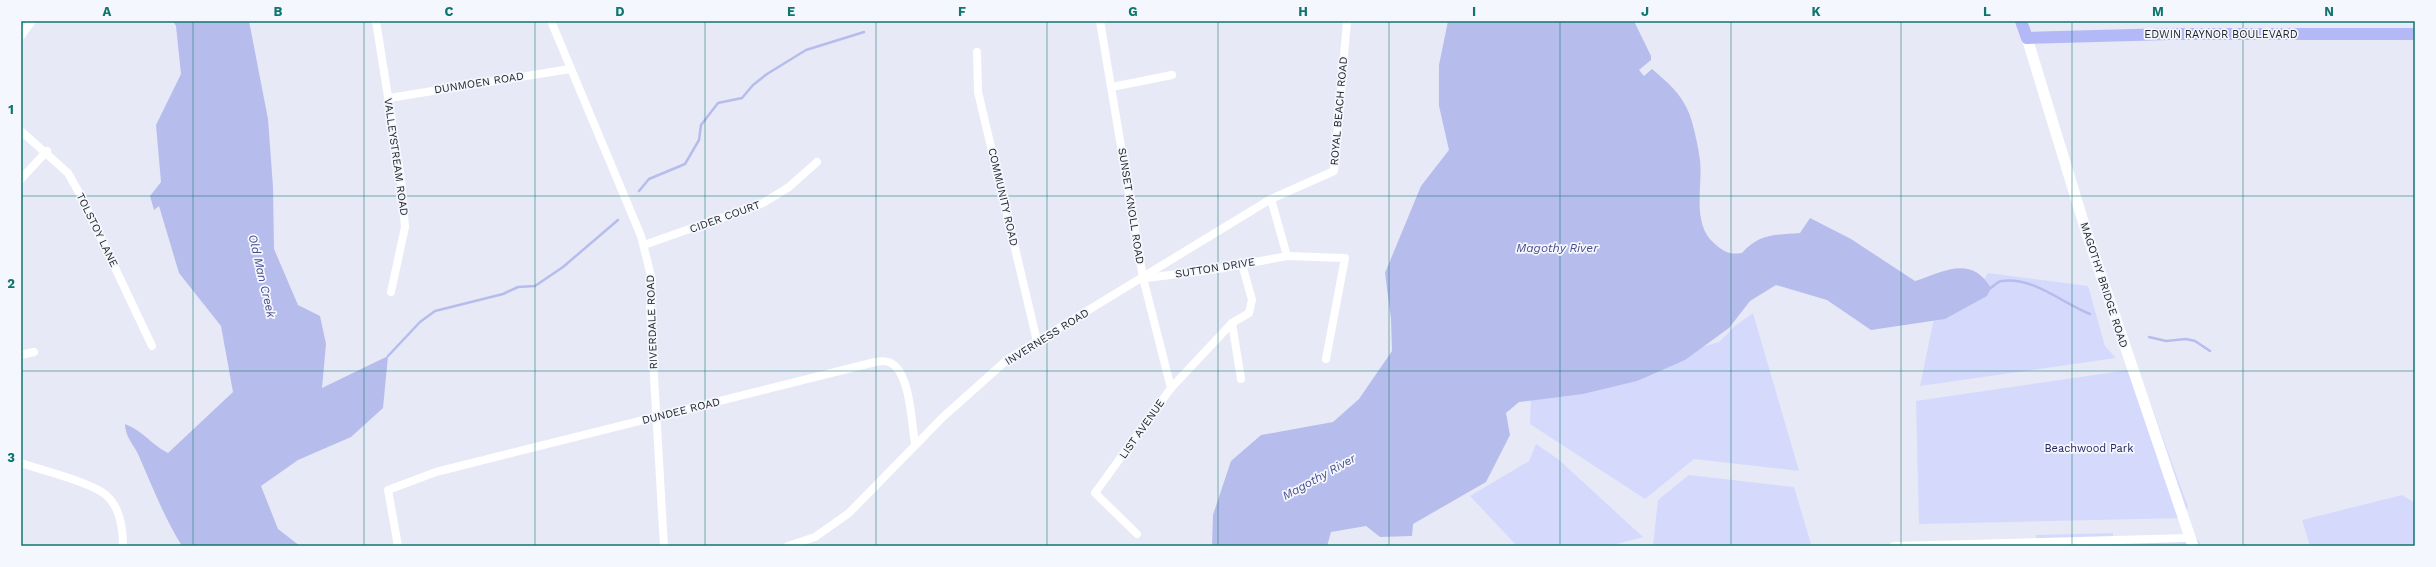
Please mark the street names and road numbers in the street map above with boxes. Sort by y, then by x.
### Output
street label: EDWIN RAYNOR BOULEVARD [2144,28,2298,41]
street label: ROYAL BEACH ROAD [1328,56,1350,166]
street label: DUNMOEN ROAD [433,69,525,97]
street label: VALLEYSTREAM ROAD [381,97,411,217]
street label: COMMUNITY ROAD [985,147,1021,247]
street label: SUNSET KNOLL ROAD [1115,147,1147,265]
street label: TOLSTOY LANE [73,191,121,269]
street label: CIDER COURT [688,198,762,236]
street label: MAGOTHY BRIDGE ROAD [2077,220,2131,350]
street label: SUTTON DRIVE [1174,255,1256,281]
street label: RIVERDALE ROAD [644,274,660,370]
street label: INVERNESS ROAD [1003,306,1091,368]
street label: DUNDEE ROAD [641,395,721,427]
street label: LIST AVENUE [1117,397,1167,461]

